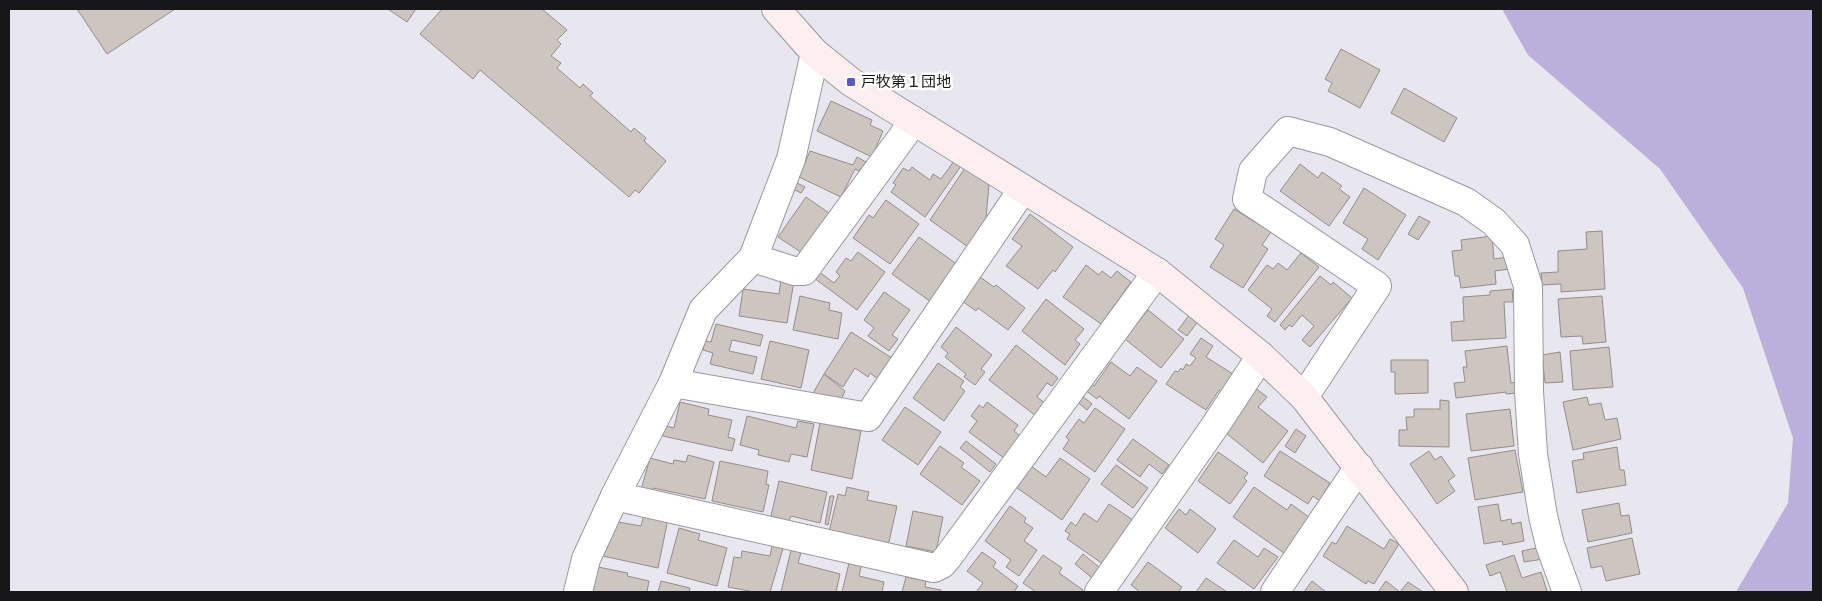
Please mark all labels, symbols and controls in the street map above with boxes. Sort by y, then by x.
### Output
place label: 戸牧第１団地 [861,73,951,90]
marker: 戸牧第１団地 [845,76,857,88]

